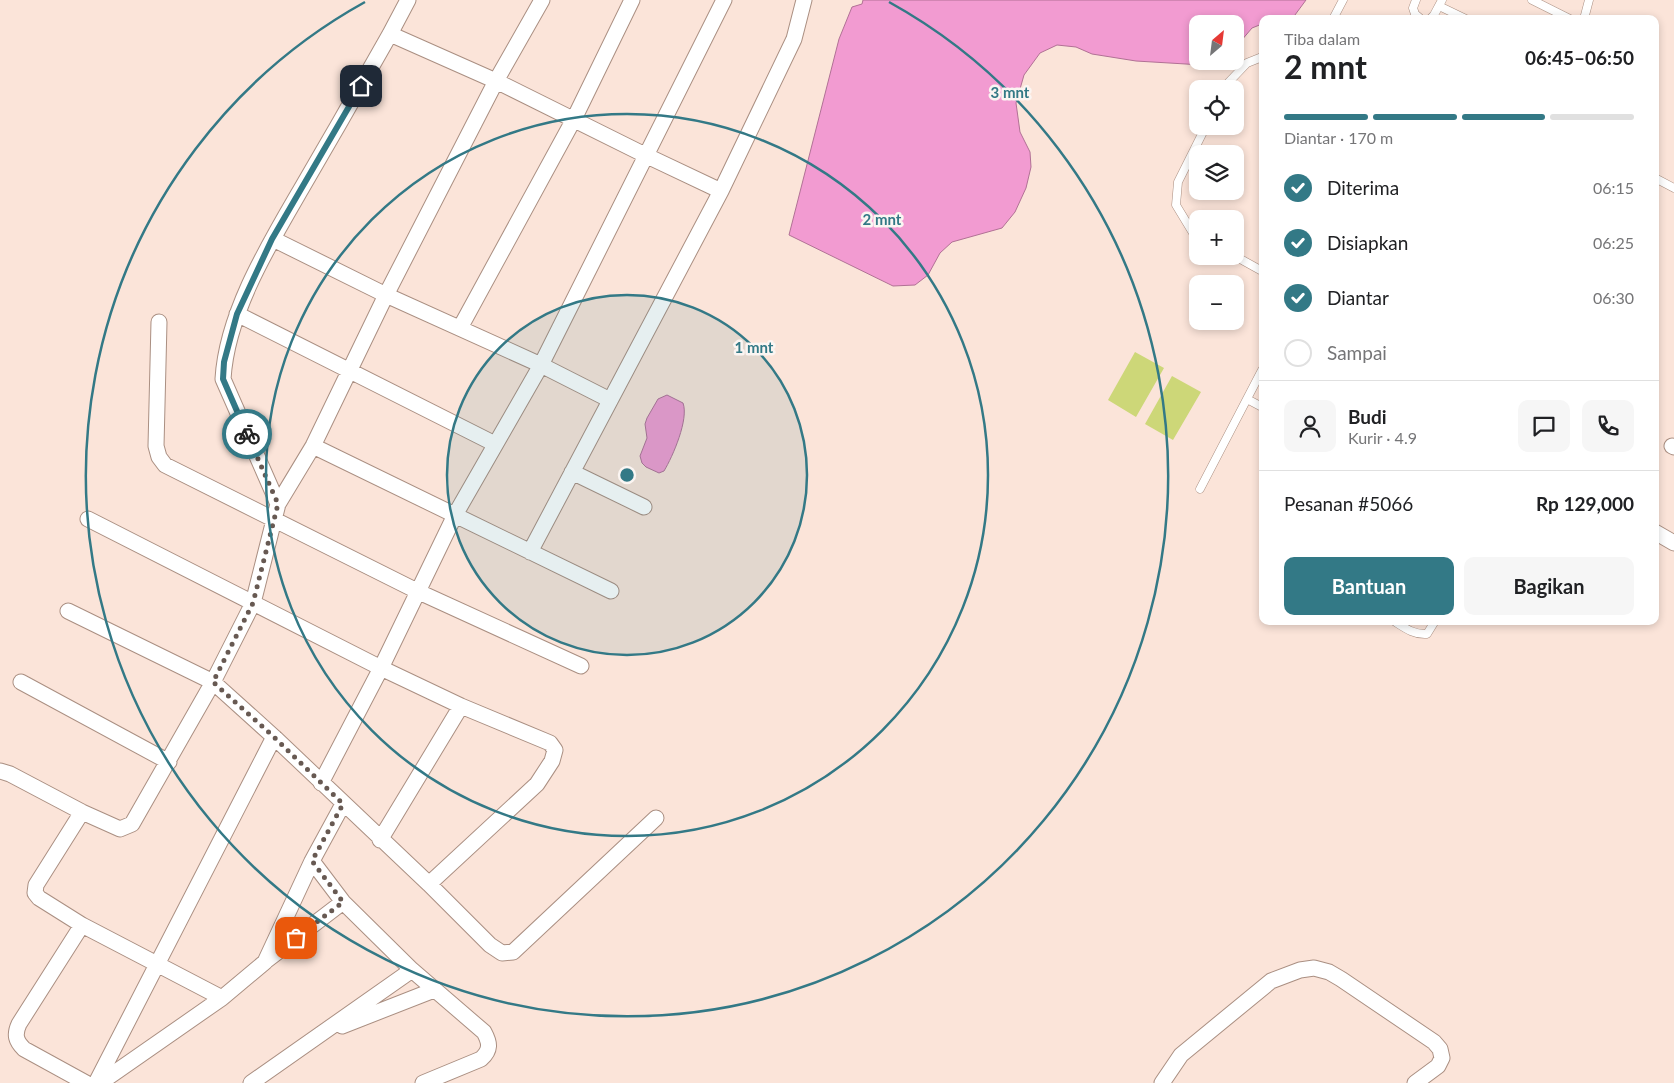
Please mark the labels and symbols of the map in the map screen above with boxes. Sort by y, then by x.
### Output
north arrow [1189,15,1244,70]
pin [340,65,382,107]
text: 3 mnt [991,83,1030,101]
text: 2 mnt [863,210,902,228]
text: 1 mnt [735,338,774,356]
courier [222,409,272,459]
centre of rings [618,466,636,484]
pin [275,917,317,959]

